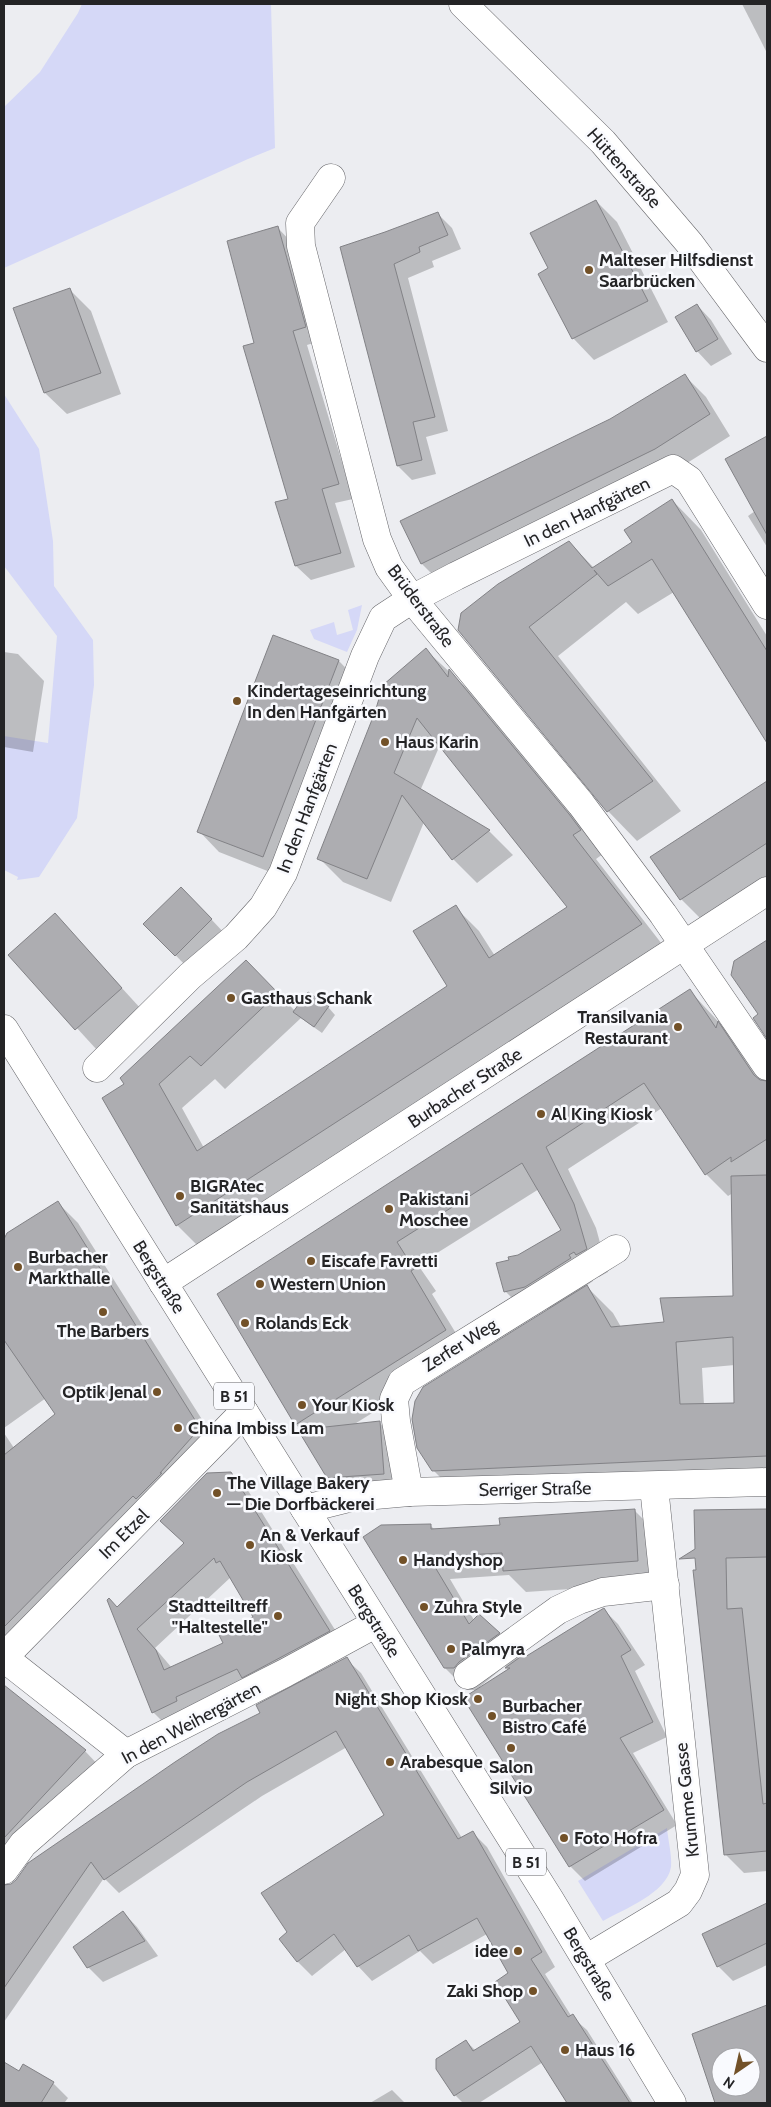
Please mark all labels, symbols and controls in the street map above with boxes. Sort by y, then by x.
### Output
street label: Hüttenstraße [582,123,666,213]
place label: Malteser Hilfsdienst Saarbrücken [599,249,753,292]
marker: Malteser Hilfsdienst Saarbrücken [583,264,595,276]
street label: In den Hanfgärten [520,472,654,552]
street label: Brüderstraße [383,560,459,652]
place label: Kindertageseinrichtung In den Hanfgärten [247,680,426,723]
marker: Kindertageseinrichtung In den Hanfgärten [231,695,243,707]
place label: Haus Karin [395,731,479,753]
marker: Haus Karin [379,736,391,748]
street label: In den Hanfgärten [272,740,342,876]
place label: Gasthaus Schank [241,987,373,1009]
marker: Gasthaus Schank [225,992,237,1004]
place label: Transilvania Restaurant [577,1006,668,1049]
marker: Transilvania Restaurant [672,1021,684,1033]
street label: Burbacher Straße [404,1043,526,1133]
place label: Al King Kiosk [551,1103,653,1125]
marker: Al King Kiosk [535,1108,547,1120]
place label: BIGRAtec Sanitätshaus [190,1175,289,1218]
place label: Pakistani Moschee [399,1188,469,1231]
marker: BIGRAtec Sanitätshaus [174,1190,186,1202]
marker: Pakistani Moschee [383,1203,395,1215]
street label: Bergstraße [128,1237,190,1317]
place label: Burbacher Markthalle [28,1246,110,1289]
place label: Eiscafe Favretti [321,1250,438,1272]
marker: Eiscafe Favretti [305,1255,317,1267]
marker: Burbacher Markthalle [12,1261,24,1273]
place label: Western Union [270,1273,386,1295]
marker: Western Union [254,1278,266,1290]
marker: The Barbers [97,1306,109,1318]
place label: Rolands Eck [255,1312,349,1334]
street label: Zerfer Weg [419,1313,502,1376]
marker: Rolands Eck [239,1317,251,1329]
place label: The Barbers [57,1320,150,1342]
place label: Optik Jenal [62,1381,147,1403]
road number: B 51 [214,1382,254,1410]
marker: Optik Jenal [151,1386,163,1398]
place label: Your Kiosk [311,1394,395,1416]
marker: Your Kiosk [296,1399,308,1411]
place label: China Imbiss Lam [188,1417,324,1439]
marker: China Imbiss Lam [172,1422,184,1434]
place label: The Village Bakery — Die Dorfbäckerei [227,1472,375,1515]
street label: Serriger Straße [478,1477,592,1501]
marker: The Village Bakery — Die Dorfbäckerei [211,1487,223,1499]
street label: Im Etzel [94,1504,154,1564]
place label: An & Verkauf Kiosk [260,1524,360,1567]
marker: An & Verkauf Kiosk [244,1539,256,1551]
place label: Handyshop [413,1549,503,1571]
marker: Handyshop [397,1554,409,1566]
street label: Bergstraße [343,1581,405,1661]
place label: Stadtteiltreff "Haltestelle" [168,1595,268,1638]
place label: Zuhra Style [434,1596,522,1618]
marker: Zuhra Style [418,1601,430,1613]
marker: Stadtteiltreff "Haltestelle" [272,1610,284,1622]
place label: Palmyra [461,1638,525,1660]
marker: Palmyra [445,1643,457,1655]
street label: In den Weihergärten [118,1677,264,1769]
place label: Night Shop Kiosk [334,1688,468,1710]
marker: Night Shop Kiosk [472,1693,484,1705]
place label: Burbacher Bistro Café [502,1695,587,1738]
marker: Burbacher Bistro Café [486,1710,498,1722]
marker: Salon Silvio [505,1742,517,1754]
street label: Krumme Gasse [670,1742,704,1858]
place label: Arabesque [400,1751,483,1773]
marker: Arabesque [384,1756,396,1768]
place label: Salon Silvio [489,1756,533,1799]
place label: Foto Hofra [574,1827,657,1849]
marker: Foto Hofra [558,1832,570,1844]
road number: B 51 [506,1848,546,1875]
street label: Bergstraße [559,1923,619,2005]
place label: idee [475,1940,508,1962]
marker: idee [512,1945,524,1957]
place label: Zaki Shop [446,1980,523,2002]
marker: Zaki Shop [527,1985,539,1997]
place label: Haus 16 [575,2039,635,2061]
marker: Haus 16 [559,2044,571,2056]
north arrow [711,2047,761,2097]
text: N [720,2073,738,2093]

